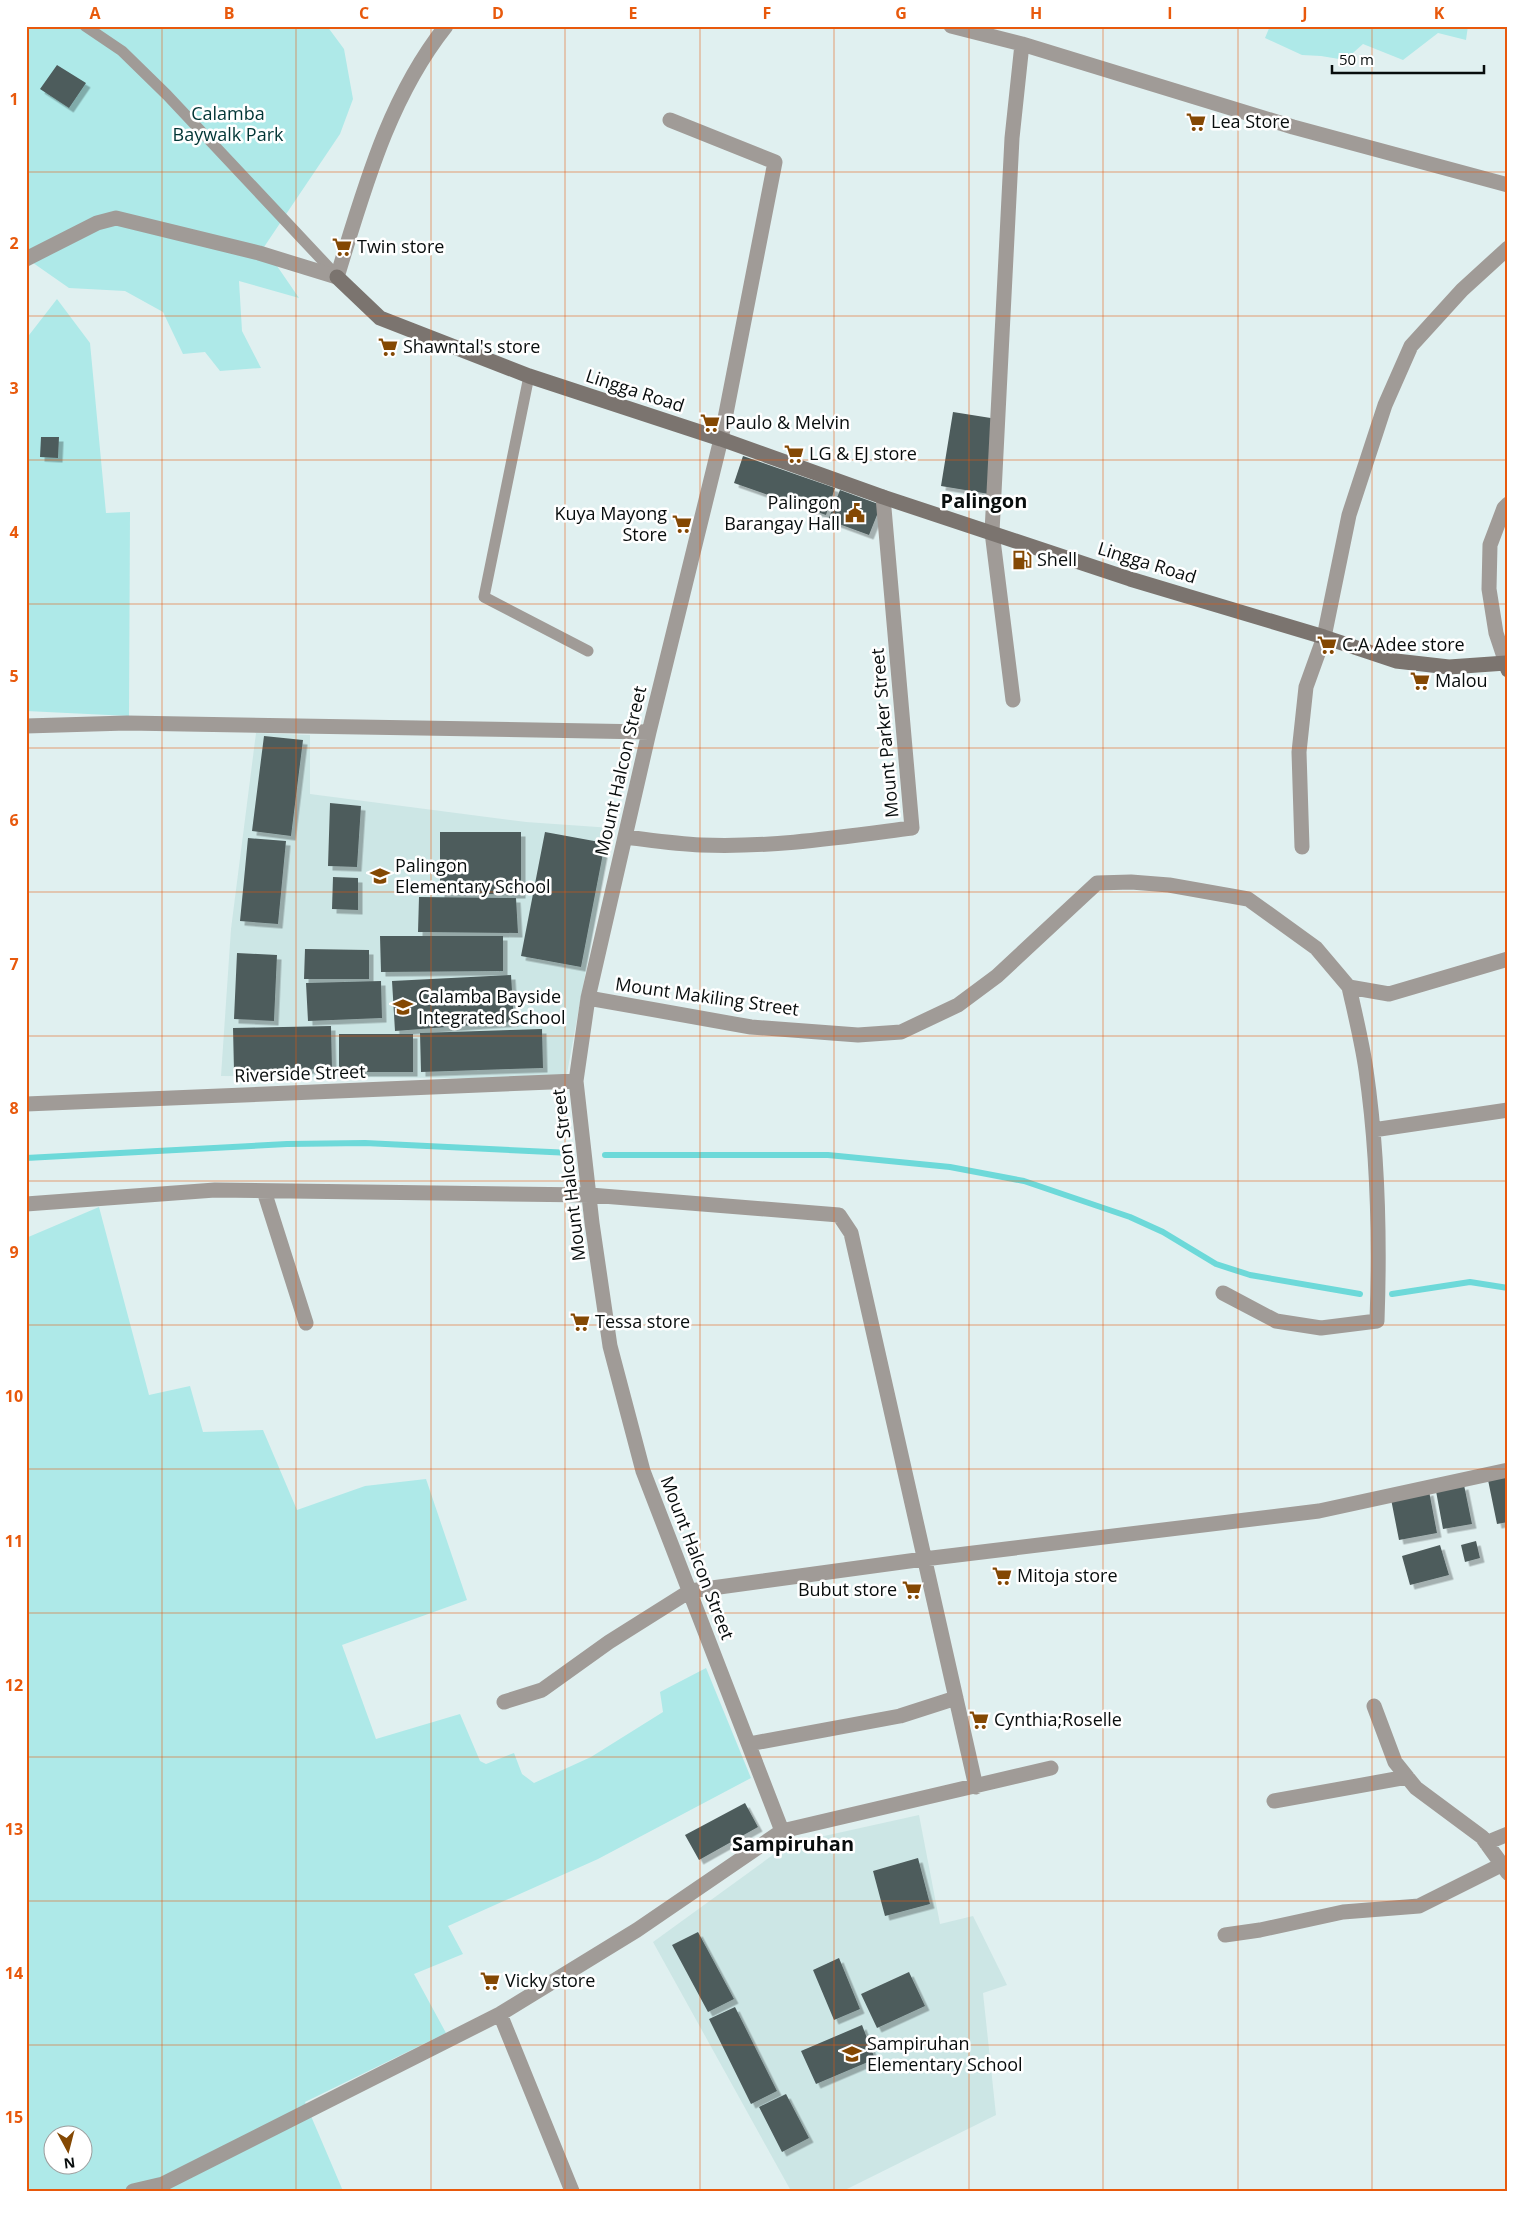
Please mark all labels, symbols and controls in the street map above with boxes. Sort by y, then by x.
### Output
text: A [89,2,101,24]
text: B [224,2,234,24]
text: C [359,2,369,24]
text: D [492,2,504,24]
text: E [629,2,638,24]
text: F [763,2,771,24]
text: G [895,2,907,24]
text: H [1030,2,1042,24]
text: I [1167,2,1173,24]
text: J [1300,2,1308,24]
text: K [1434,2,1445,24]
scale bar [1332,42,1484,74]
text: 50 m [1339,49,1374,69]
text: 1 [9,88,19,110]
park label: Calamba Baywalk Park [173,101,284,146]
place label: Lea Store [1211,109,1290,133]
supermarket icon: Lea Store [1185,111,1207,133]
text: 2 [9,232,19,254]
place label: Twin store [357,234,444,258]
supermarket icon: Twin store [331,236,353,258]
place label: Shawntal's store [403,334,540,358]
supermarket icon: Shawntal's store [377,336,399,358]
street label: Lingga Road [583,363,688,417]
text: 3 [9,377,19,399]
place label: Paulo & Melvin [725,410,850,434]
supermarket icon: Paulo & Melvin [699,412,721,434]
place label: LG & EJ store [809,441,917,465]
supermarket icon: LG & EJ store [783,443,805,465]
district label: Palingon [941,487,1027,514]
place label: Palingon Barangay Hall [724,490,840,535]
place label: Kuya Mayong Store [554,501,667,546]
public building icon: Palingon Barangay Hall [844,502,866,524]
supermarket icon: Kuya Mayong Store [671,513,693,535]
text: 4 [9,521,19,543]
street label: Lingga Road [1095,536,1200,588]
place label: Shell [1037,547,1077,571]
fuel station icon: Shell [1011,549,1033,571]
place label: C.A Adee store [1342,632,1465,656]
supermarket icon: C.A Adee store [1316,634,1338,656]
street label: Mount Parker Street [865,647,903,819]
text: 5 [9,665,19,687]
place label: Malou [1435,668,1488,692]
supermarket icon: Malou [1409,670,1431,692]
street label: Mount Halcon Street [589,684,651,858]
text: 6 [9,809,19,831]
place label: Palingon Elementary School [395,853,551,898]
school or university icon: Palingon Elementary School [369,865,391,887]
text: 7 [9,953,19,975]
street label: Mount Makiling Street [614,971,801,1021]
place label: Calamba Bayside Integrated School [418,984,566,1029]
school or university icon: Calamba Bayside Integrated School [392,996,414,1018]
street label: Riverside Street [234,1059,366,1087]
street label: Mount Halcon Street [546,1088,590,1263]
text: 8 [9,1097,19,1119]
text: 9 [9,1241,19,1263]
place label: Tessa store [595,1309,690,1333]
supermarket icon: Tessa store [569,1311,591,1333]
text: 10 [5,1385,23,1407]
street label: Mount Halcon Street [656,1472,740,1643]
text: 11 [5,1530,23,1552]
place label: Mitoja store [1017,1563,1118,1587]
supermarket icon: Mitoja store [991,1565,1013,1587]
place label: Bubut store [798,1577,897,1601]
supermarket icon: Bubut store [901,1579,923,1601]
text: 12 [5,1674,23,1696]
place label: Cynthia;Roselle [994,1707,1122,1731]
supermarket icon: Cynthia;Roselle [968,1709,990,1731]
text: 13 [5,1818,23,1840]
district label: Sampiruhan [732,1830,854,1857]
text: 14 [5,1962,23,1984]
place label: Vicky store [505,1968,595,1992]
supermarket icon: Vicky store [479,1970,501,1992]
place label: Sampiruhan Elementary School [867,2031,1023,2076]
school or university icon: Sampiruhan Elementary School [841,2043,863,2065]
text: 15 [5,2106,23,2128]
north arrow [42,2124,92,2174]
text: N [63,2153,76,2174]

